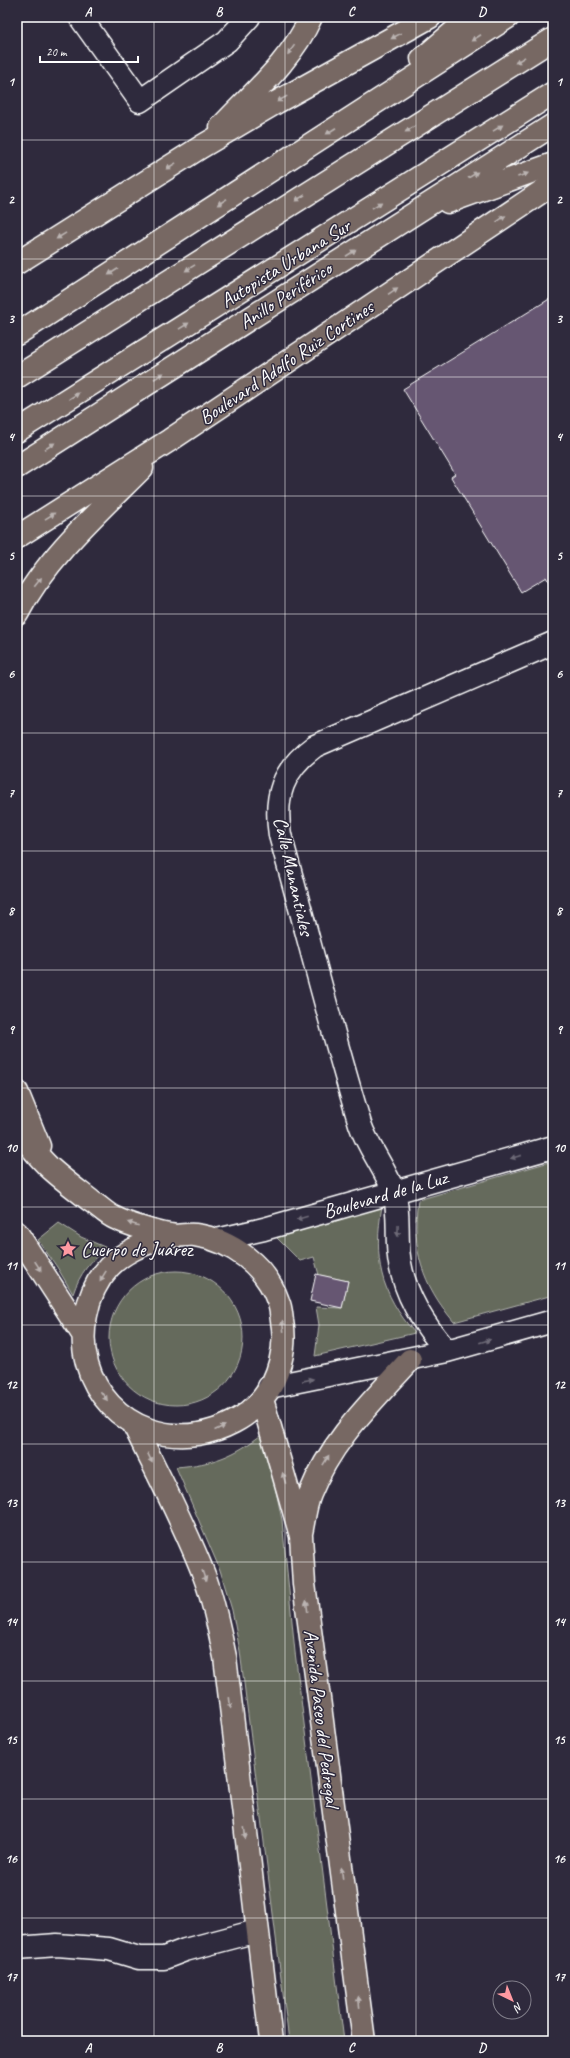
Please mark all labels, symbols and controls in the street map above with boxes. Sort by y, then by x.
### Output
text: A [85,4,93,20]
text: B [216,4,224,20]
text: C [348,4,356,20]
text: D [478,4,487,20]
one-way arrow [390,33,402,39]
one-way arrow [470,34,481,42]
scale bar [40,38,138,64]
text: 20 m [46,44,68,60]
one-way arrow [287,45,295,56]
one-way arrow [514,56,526,63]
text: 1 [8,74,16,90]
text: 1 [556,74,564,90]
one-way arrow [276,96,288,103]
one-way arrow [405,125,415,133]
one-way arrow [493,125,504,132]
one-way arrow [326,127,336,135]
one-way arrow [165,163,177,170]
one-way arrow [467,172,479,179]
one-way arrow [517,172,529,178]
text: 2 [8,192,15,208]
text: 2 [556,192,563,208]
one-way arrow [294,195,306,202]
one-way arrow [216,198,228,205]
one-way arrow [372,201,382,209]
street label: Autopista Urbana Sur [216,212,356,313]
one-way arrow [496,215,506,223]
one-way arrow [55,232,67,239]
one-way arrow [345,249,357,256]
street label: Anillo Periférico [234,255,338,335]
one-way arrow [184,264,196,271]
one-way arrow [107,268,118,276]
one-way arrow [388,287,398,295]
street label: Boulevard Adolfo Ruiz Cortines [194,293,380,430]
text: 3 [8,311,15,327]
text: 3 [556,311,563,327]
one-way arrow [178,323,190,330]
one-way arrow [153,372,165,379]
one-way arrow [68,392,80,399]
text: 4 [8,429,16,445]
text: 4 [556,429,564,445]
one-way arrow [44,442,56,449]
one-way arrow [45,512,55,520]
text: 5 [8,548,15,564]
text: 5 [556,548,563,564]
one-way arrow [34,576,42,587]
text: 6 [8,666,15,682]
text: 6 [556,666,563,682]
text: 7 [8,785,15,801]
text: 7 [556,785,563,801]
street label: Calle Manantiales [268,814,320,940]
text: 8 [8,903,16,919]
text: 8 [556,903,564,919]
text: 9 [8,1022,15,1038]
text: 9 [556,1022,563,1038]
text: 10 [5,1140,18,1156]
text: 10 [553,1140,566,1156]
one-way arrow [509,1154,521,1160]
street label: Boulevard de la Luz [320,1164,453,1224]
one-way arrow [296,1215,308,1221]
one-way arrow [127,1220,139,1226]
one-way arrow [395,1225,401,1238]
place label: Cuerpo de Juárez [81,1237,194,1262]
place icon: Cuerpo de Juárez [58,1239,78,1259]
text: 11 [5,1258,19,1274]
text: 11 [553,1258,567,1274]
one-way arrow [35,1260,42,1272]
one-way arrow [99,1271,107,1281]
one-way arrow [280,1320,286,1332]
one-way arrow [479,1338,491,1344]
one-way arrow [301,1376,314,1382]
text: 12 [5,1377,18,1393]
text: 12 [553,1377,566,1393]
one-way arrow [99,1391,108,1402]
one-way arrow [214,1425,226,1431]
one-way arrow [147,1453,153,1464]
one-way arrow [323,1454,330,1466]
one-way arrow [281,1472,287,1484]
text: 13 [5,1495,18,1511]
text: 13 [553,1495,566,1511]
one-way arrow [202,1571,208,1583]
one-way arrow [304,1600,310,1612]
text: 14 [5,1614,19,1630]
text: 14 [553,1614,567,1630]
street label: Avenida Paseo del Pedregal [298,1628,345,1812]
one-way arrow [227,1697,234,1709]
text: 15 [5,1732,18,1748]
text: 15 [553,1732,566,1748]
one-way arrow [242,1827,249,1839]
text: 16 [5,1851,18,1867]
text: 16 [553,1851,566,1867]
one-way arrow [339,1867,345,1879]
text: 17 [5,1969,18,1985]
text: 17 [553,1969,566,1985]
north arrow [492,1980,532,2020]
one-way arrow [356,1996,362,2008]
text: N [510,2000,526,2016]
text: A [85,2040,93,2056]
text: B [216,2040,224,2056]
text: C [348,2040,356,2056]
text: D [478,2040,487,2056]

